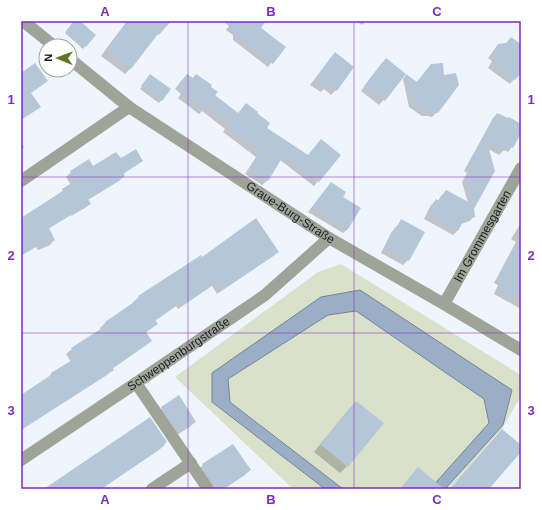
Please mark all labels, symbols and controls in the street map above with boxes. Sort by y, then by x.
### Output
text: A [100,4,110,19]
text: B [266,4,276,19]
text: C [432,4,442,19]
north arrow [38,38,78,78]
text: N [42,54,54,62]
text: 1 [7,92,15,107]
text: 1 [527,92,535,107]
street label: Graue-Burg-Straße [244,179,337,247]
street label: Im Grommesgarten [451,188,514,285]
text: 2 [7,248,15,263]
text: 2 [527,248,535,263]
street label: Schweppenburgstraße [125,314,233,394]
text: 3 [7,403,15,418]
text: 3 [527,403,535,418]
text: A [100,492,110,507]
text: B [266,492,276,507]
text: C [432,492,442,507]

